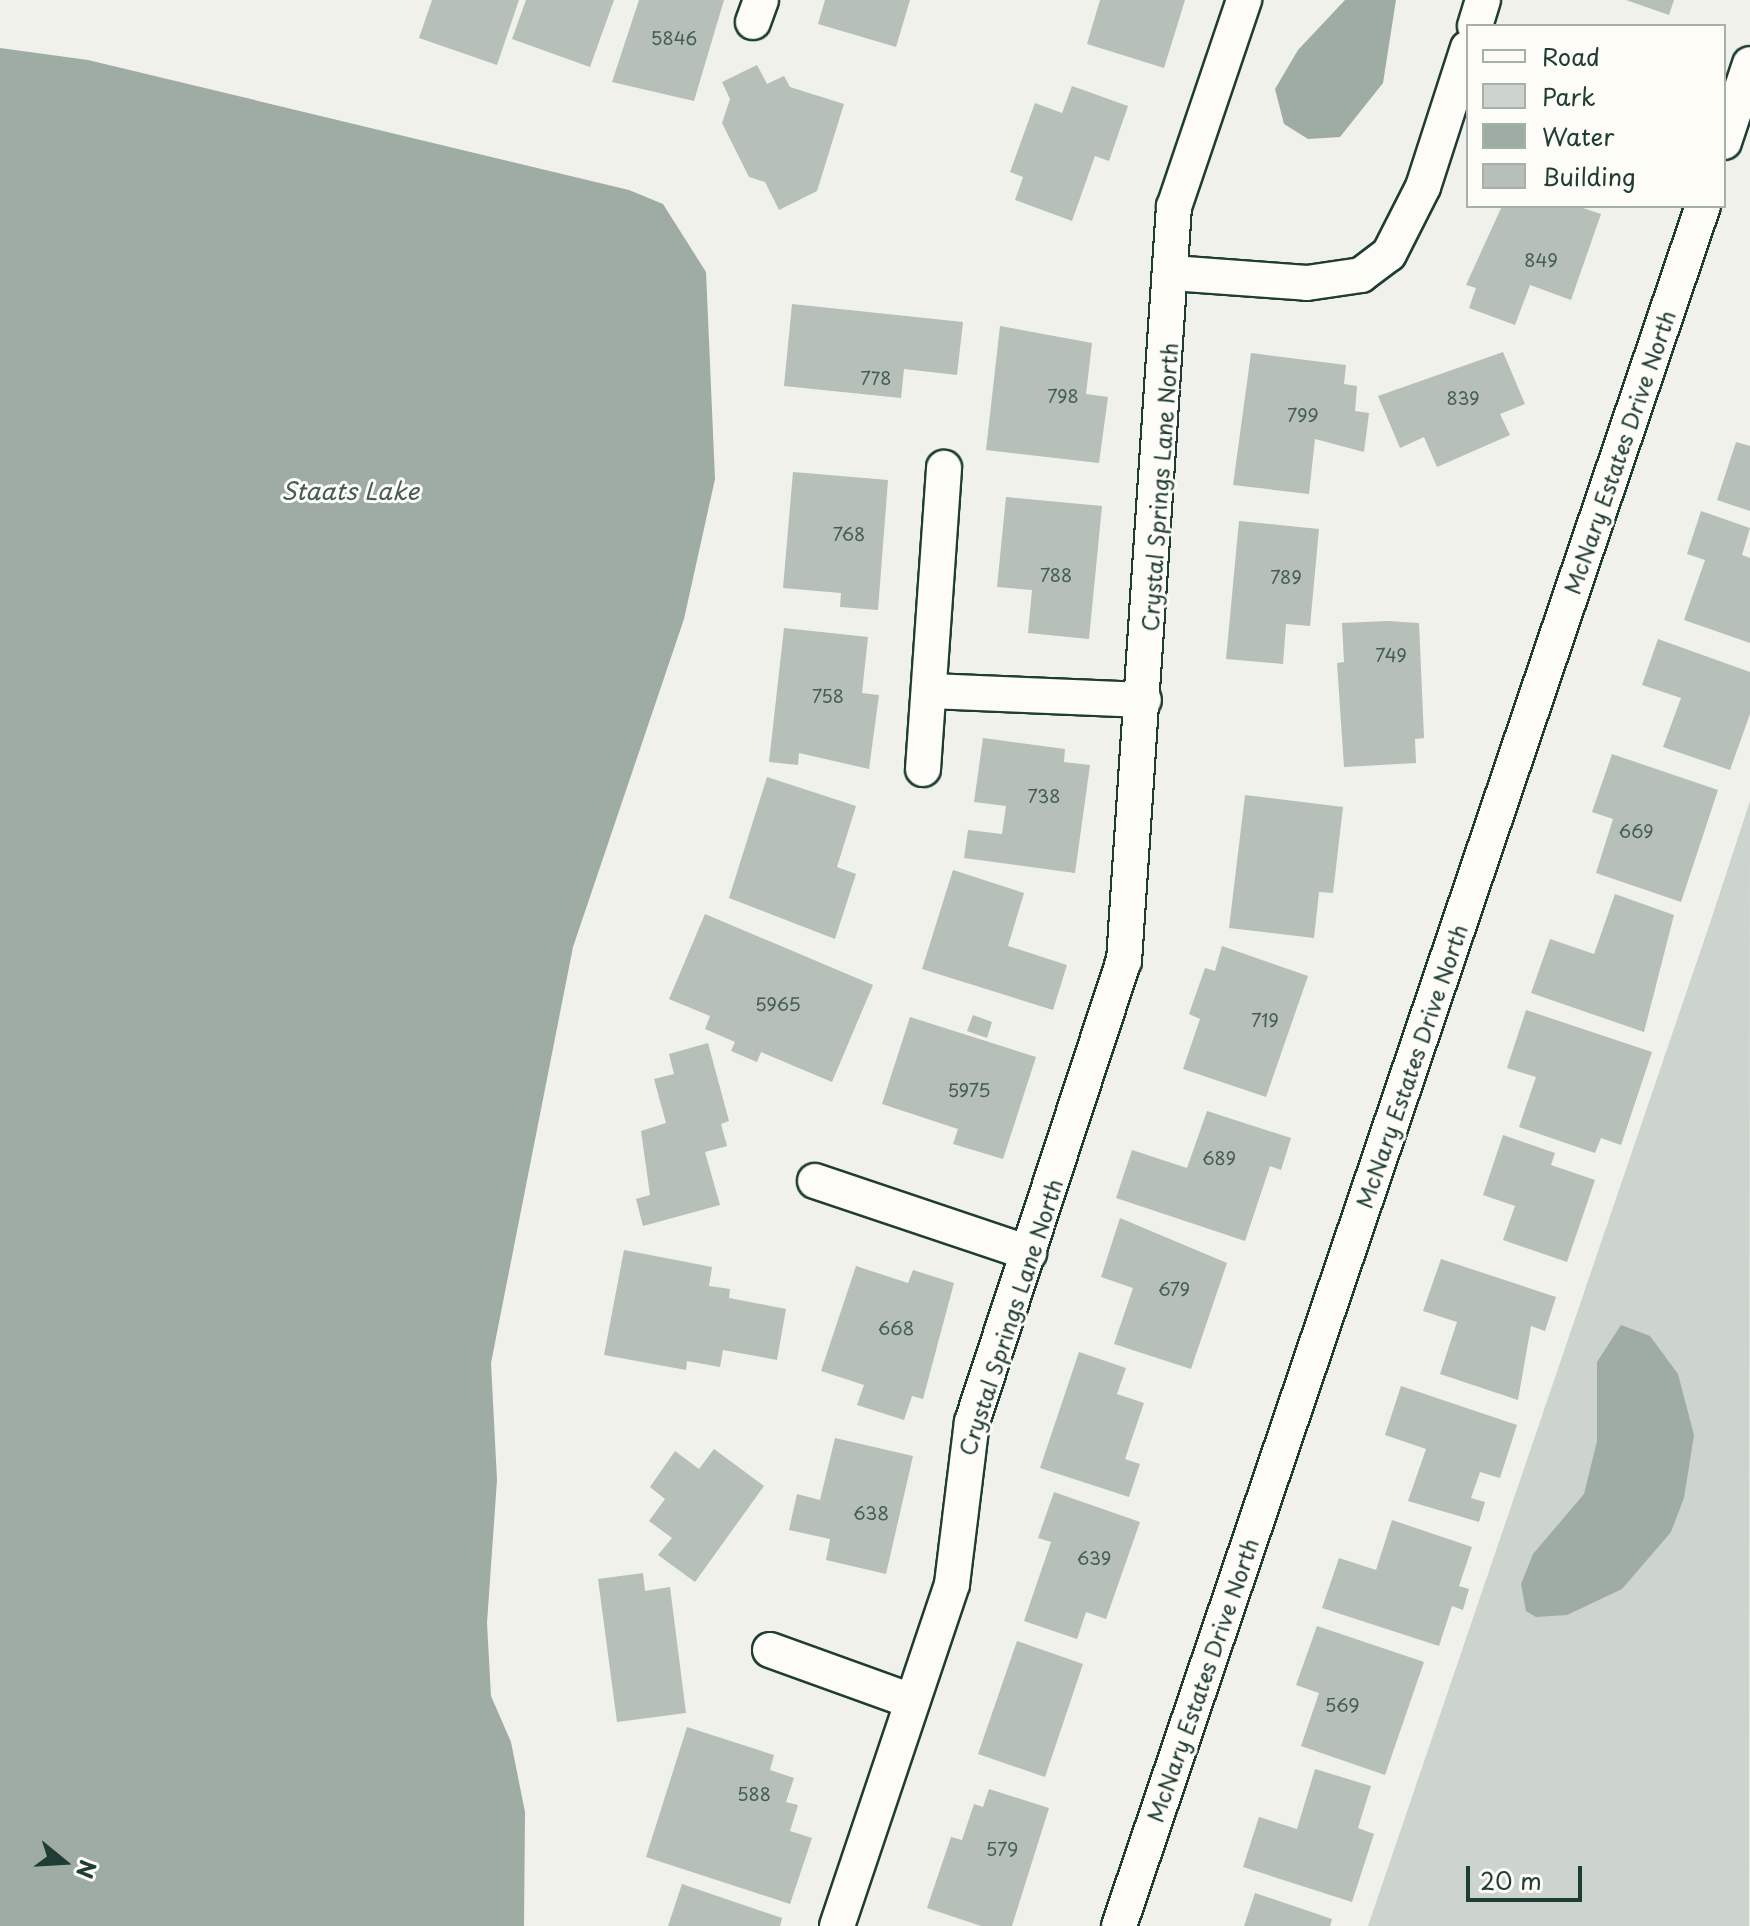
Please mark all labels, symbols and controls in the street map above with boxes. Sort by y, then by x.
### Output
legend [1466,24,1726,208]
house number: 5846 [651,27,697,49]
text: Road [1542,38,1600,74]
text: Park [1542,78,1596,114]
text: Water [1542,118,1614,154]
text: Building [1542,158,1636,194]
house number: 849 [1524,249,1558,271]
street label: McNary Estates Drive North [1558,306,1680,598]
street label: Crystal Springs Lane North [1136,341,1182,633]
house number: 778 [860,367,892,389]
house number: 798 [1047,385,1079,407]
house number: 839 [1446,387,1480,409]
house number: 799 [1287,404,1319,426]
water label: Staats Lake [281,477,419,505]
house number: 768 [833,523,865,545]
house number: 788 [1040,564,1072,586]
house number: 789 [1270,566,1302,588]
house number: 749 [1375,644,1407,666]
house number: 758 [812,685,844,707]
house number: 738 [1028,785,1060,807]
house number: 669 [1619,820,1653,842]
street label: McNary Estates Drive North [1350,920,1472,1212]
house number: 5965 [755,993,801,1015]
house number: 719 [1251,1009,1279,1031]
house number: 5975 [947,1079,991,1101]
house number: 689 [1202,1147,1236,1169]
street label: Crystal Springs Lane North [953,1175,1067,1459]
house number: 679 [1158,1278,1190,1300]
house number: 668 [878,1317,914,1339]
house number: 638 [853,1502,889,1524]
street label: McNary Estates Drive North [1141,1534,1263,1826]
house number: 639 [1077,1547,1111,1569]
house number: 569 [1325,1694,1359,1716]
house number: 588 [737,1783,771,1805]
north arrow [24,1822,104,1902]
house number: 579 [986,1838,1018,1860]
scale bar [1470,1850,1586,1900]
text: N [69,1856,106,1883]
text: 20 m [1480,1862,1542,1898]

